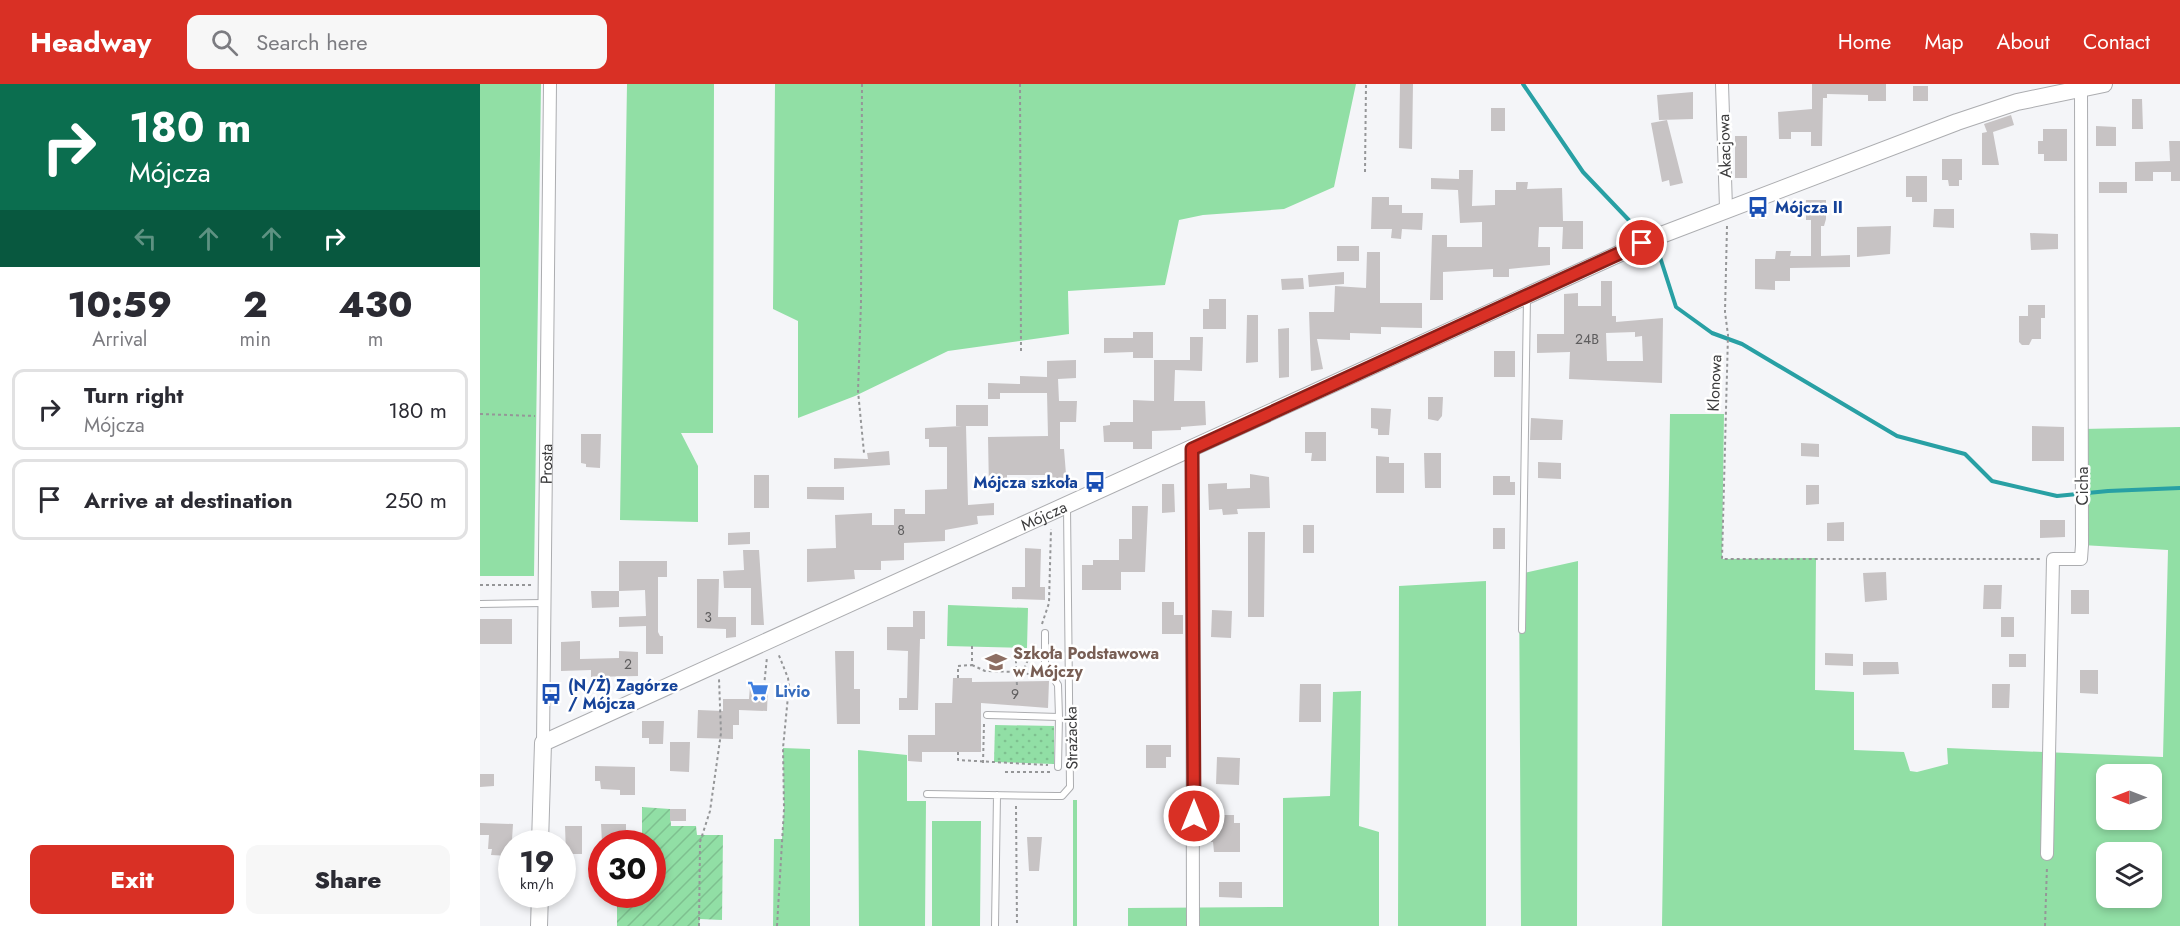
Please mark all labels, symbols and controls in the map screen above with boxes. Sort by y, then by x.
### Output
search box [187,15,607,69]
text: Headway [30,22,151,63]
icon: search [208,26,241,59]
text: Search here [256,26,368,58]
text: Home [1838,27,1891,57]
text: Map [1924,27,1964,57]
text: About [1997,27,2050,57]
text: Contact [2083,27,2150,57]
text: 180 m [129,97,252,158]
icon: right [30,108,108,186]
street label: Akacjowa [1712,114,1737,178]
text: Mójcza [129,153,211,192]
bus stop icon: Mójcza II [1746,195,1770,219]
place label: Mójcza II [1775,196,1843,219]
pin [1616,217,1667,268]
icon: left [129,222,162,255]
icon: ahead [192,222,225,255]
icon: ahead [255,222,288,255]
icon: right [318,222,351,255]
icon: arrive [1625,226,1658,259]
text: 10:59 [68,278,172,330]
text: 2 [243,278,268,330]
text: 430 [338,278,412,330]
text: Arrival [92,325,147,354]
text: min [240,325,271,354]
text: m [368,325,383,354]
house number: 24B [1575,329,1599,349]
street label: Klonowa [1702,354,1727,412]
text: Turn right [84,379,184,411]
icon: right [33,393,66,426]
text: 180 m [388,394,447,426]
text: Mójcza [84,411,145,440]
street label: Prosta [535,444,558,484]
street label: Cicha [2071,467,2094,505]
bus stop icon: Mójcza szkoła [1083,470,1107,494]
place label: Mójcza szkoła [973,471,1078,494]
icon: arrive [33,483,66,516]
text: Arrive at destination [84,484,293,516]
text: 250 m [385,484,447,516]
street label: Mójcza [1017,495,1071,536]
house number: 8 [897,520,905,540]
house number: 3 [704,607,712,627]
place label: Szkoła Podstawowa w Mójczy [1012,642,1159,683]
school or university icon: Szkoła Podstawowa w Mójczy [984,650,1008,674]
house number: 2 [624,654,632,674]
place label: (N/Ż) Zagórze / Mójcza [568,674,678,715]
supermarket icon: Livio [746,679,770,703]
place label: Livio [775,680,810,703]
bus stop icon: (N/Ż) Zagórze / Mójcza [539,682,563,706]
house number: 9 [1011,684,1019,704]
street label: Strażacka [1059,706,1084,770]
north arrow [2096,764,2162,830]
map controls [2096,764,2162,908]
position arrow [1162,784,1226,848]
speed limit sign: 30 [588,830,666,908]
text: 19 [519,840,555,883]
button: layers [2096,842,2162,908]
button: Exit [30,845,234,914]
button: Share [246,845,450,914]
text: km/h [520,873,554,895]

